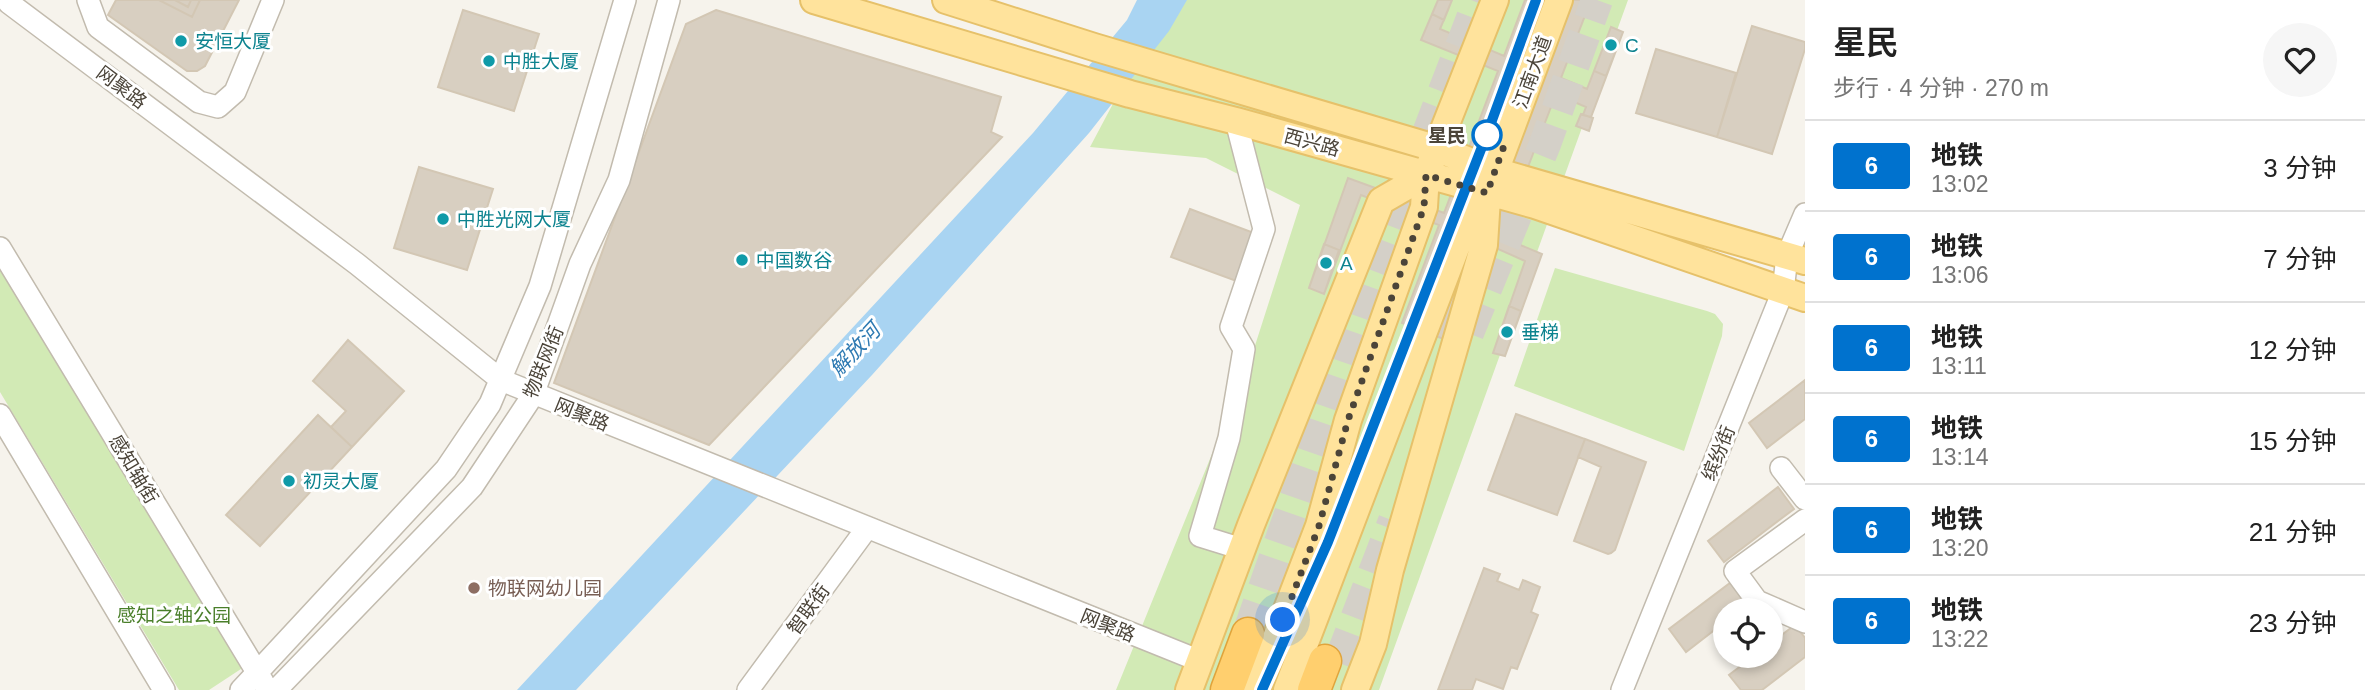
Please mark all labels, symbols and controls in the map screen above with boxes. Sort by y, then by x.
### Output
button: heart [2263,23,2337,97]
text: 星民 [1833,24,1899,61]
place label: 安恒大厦 [195,31,271,52]
marker: 安恒大厦 [173,33,189,49]
street label: 江南大道 [1510,33,1555,111]
place label: C [1625,35,1639,56]
marker: C [1603,37,1619,53]
place label: 中胜大厦 [503,51,579,72]
marker: 中胜大厦 [481,53,497,69]
street label: 网聚路 [93,62,151,113]
text: 步行 · 4 分钟 · 270 m [1833,75,2049,101]
marker: 星民 [1472,120,1502,150]
street label: 西兴路 [1282,125,1342,160]
place label: 星民 [1428,125,1466,146]
text: 地铁 [1931,140,1983,170]
text: 6 [1865,152,1878,179]
text: 3 分钟 [2263,153,2337,183]
text: 13:02 [1931,171,1989,197]
place label: 中胜光网大厦 [457,209,571,230]
marker: 中胜光网大厦 [435,211,451,227]
text: 地铁 [1931,231,1983,261]
text: 6 [1865,243,1878,270]
text: 7 分钟 [2263,244,2337,274]
place label: 中国数谷 [756,250,832,271]
marker: 中国数谷 [734,252,750,268]
place label: A [1340,253,1353,274]
marker: A [1318,255,1334,271]
text: 13:06 [1931,262,1989,288]
water label: 解放河 [825,316,887,381]
place label: 垂梯 [1521,322,1559,343]
text: 地铁 [1931,322,1983,352]
street label: 物联网街 [519,323,567,401]
marker: 垂梯 [1499,324,1515,340]
text: 6 [1865,334,1878,361]
text: 12 分钟 [2249,335,2337,365]
text: 13:11 [1931,353,1987,379]
street label: 网聚路 [551,394,612,435]
text: 地铁 [1931,413,1983,443]
street label: 缤纷街 [1698,423,1739,484]
text: 6 [1865,425,1878,452]
text: 15 分钟 [2249,426,2337,456]
street label: 感知轴街 [105,431,162,507]
text: 13:14 [1931,444,1989,470]
place label: 初灵大厦 [303,471,379,492]
marker: 初灵大厦 [281,473,297,489]
text: 地铁 [1931,504,1983,534]
text: 6 [1865,516,1878,543]
text: 21 分钟 [2249,517,2337,547]
text: 13:20 [1931,535,1989,561]
place label: 物联网幼儿园 [488,578,602,599]
marker: 物联网幼儿园 [466,580,482,596]
street label: 智联街 [783,580,834,639]
text: 地铁 [1931,595,1983,625]
map controls [1713,598,1783,668]
button: locate [1713,598,1783,668]
your location [1265,602,1300,637]
park label: 感知之轴公园 [117,605,231,626]
street label: 网聚路 [1077,605,1138,646]
text: 6 [1865,607,1878,634]
text: 23 分钟 [2249,608,2337,638]
text: 13:22 [1931,626,1989,652]

